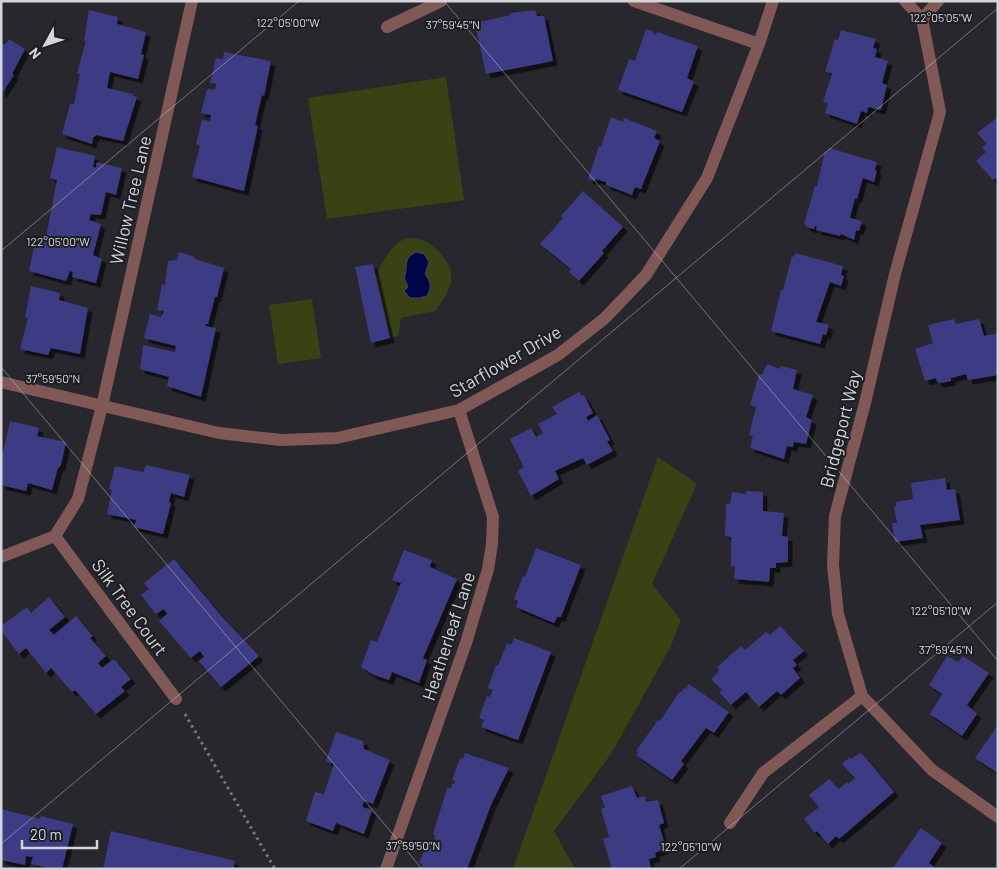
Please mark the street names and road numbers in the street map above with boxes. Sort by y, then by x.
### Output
street label: Willow Tree Lane [104,133,156,267]
street label: Starflower Drive [445,320,565,402]
street label: Bridgeport Way [815,368,865,490]
street label: Silk Tree Court [88,554,172,660]
street label: Heatherleaf Lane [417,569,479,703]

